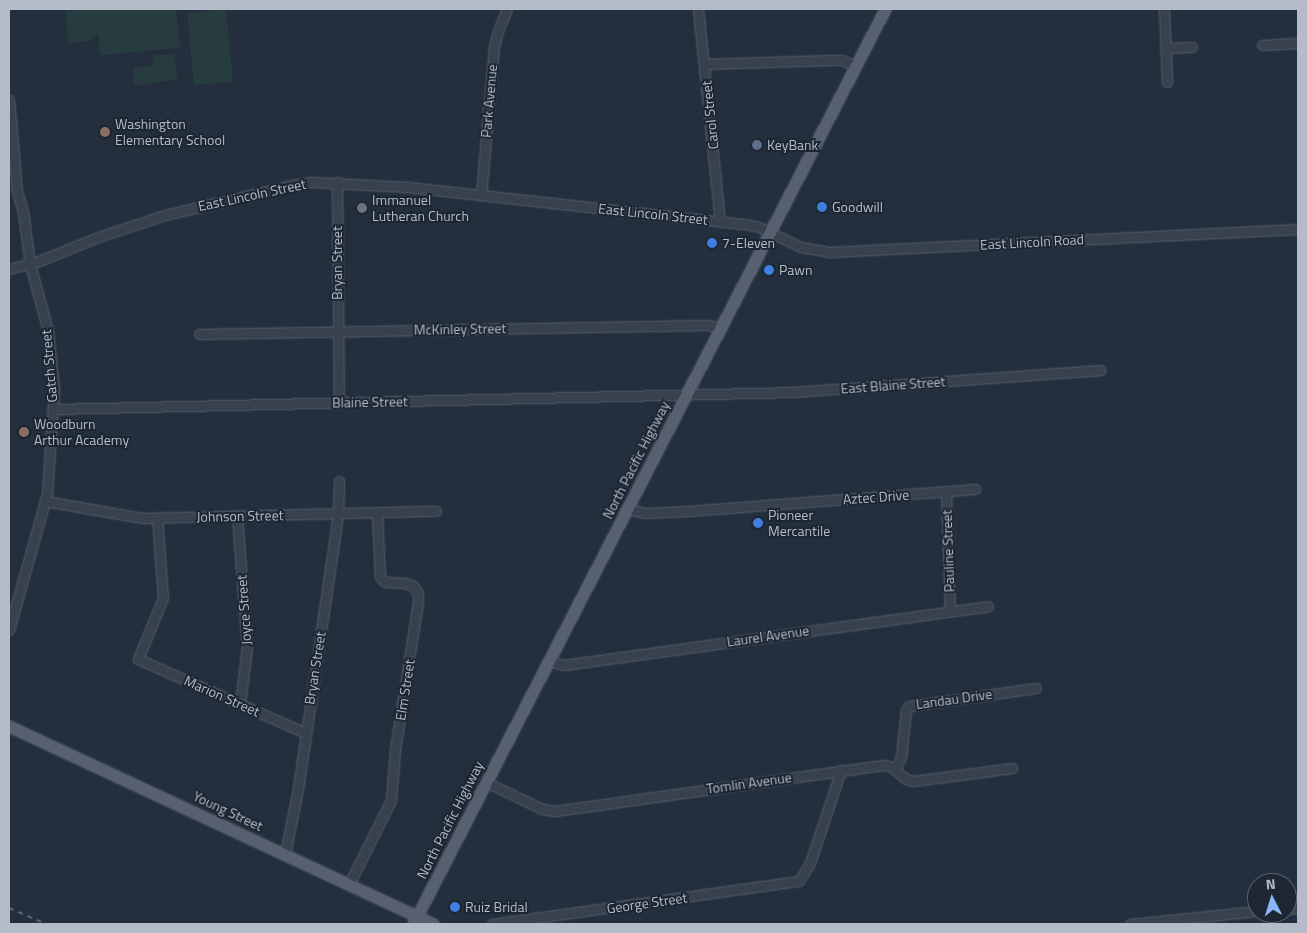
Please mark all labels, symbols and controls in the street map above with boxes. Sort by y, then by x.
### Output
street label: Park Avenue [477,64,501,138]
street label: Carol Street [698,80,722,150]
place label: Washington Elementary School [115,116,225,148]
marker: Washington Elementary School [99,126,111,138]
place label: KeyBank [767,137,818,153]
marker: KeyBank [751,139,763,151]
street label: East Lincoln Street [197,175,307,215]
place label: Immanuel Lutheran Church [372,192,469,224]
place label: Goodwill [832,199,883,215]
street label: East Lincoln Street [597,200,709,228]
marker: Goodwill [816,201,828,213]
marker: Immanuel Lutheran Church [356,202,368,214]
street label: Bryan Street [329,226,345,300]
street label: East Lincoln Road [980,231,1084,253]
place label: 7-Eleven [722,235,775,251]
marker: 7-Eleven [706,237,718,249]
place label: Pawn [779,262,812,278]
marker: Pawn [763,264,775,276]
street label: McKinley Street [414,320,506,338]
street label: Gatch Street [37,329,61,403]
street label: East Blaine Street [840,373,946,397]
street label: Blaine Street [332,393,408,411]
street label: North Pacific Highway [599,398,673,522]
place label: Woodburn Arthur Academy [34,416,129,448]
marker: Woodburn Arthur Academy [18,426,30,438]
street label: Aztec Drive [842,486,910,508]
street label: Johnson Street [196,507,284,525]
place label: Pioneer Mercantile [768,507,830,540]
street label: Pauline Street [938,509,958,593]
marker: Pioneer Mercantile [752,517,764,529]
street label: Joyce Street [233,574,255,646]
street label: Laurel Avenue [726,622,810,650]
street label: Bryan Street [301,630,329,706]
street label: Elm Street [392,658,418,722]
street label: Marion Street [182,672,262,720]
street label: Landau Drive [915,685,993,713]
street label: North Pacific Highway [413,758,487,882]
street label: Tomlin Avenue [705,769,793,797]
street label: Young Street [190,787,266,835]
north arrow [1247,873,1297,923]
text: N [1265,873,1276,894]
street label: George Street [606,889,688,917]
place label: Ruiz Bridal [465,899,528,915]
marker: Ruiz Bridal [449,901,461,913]

